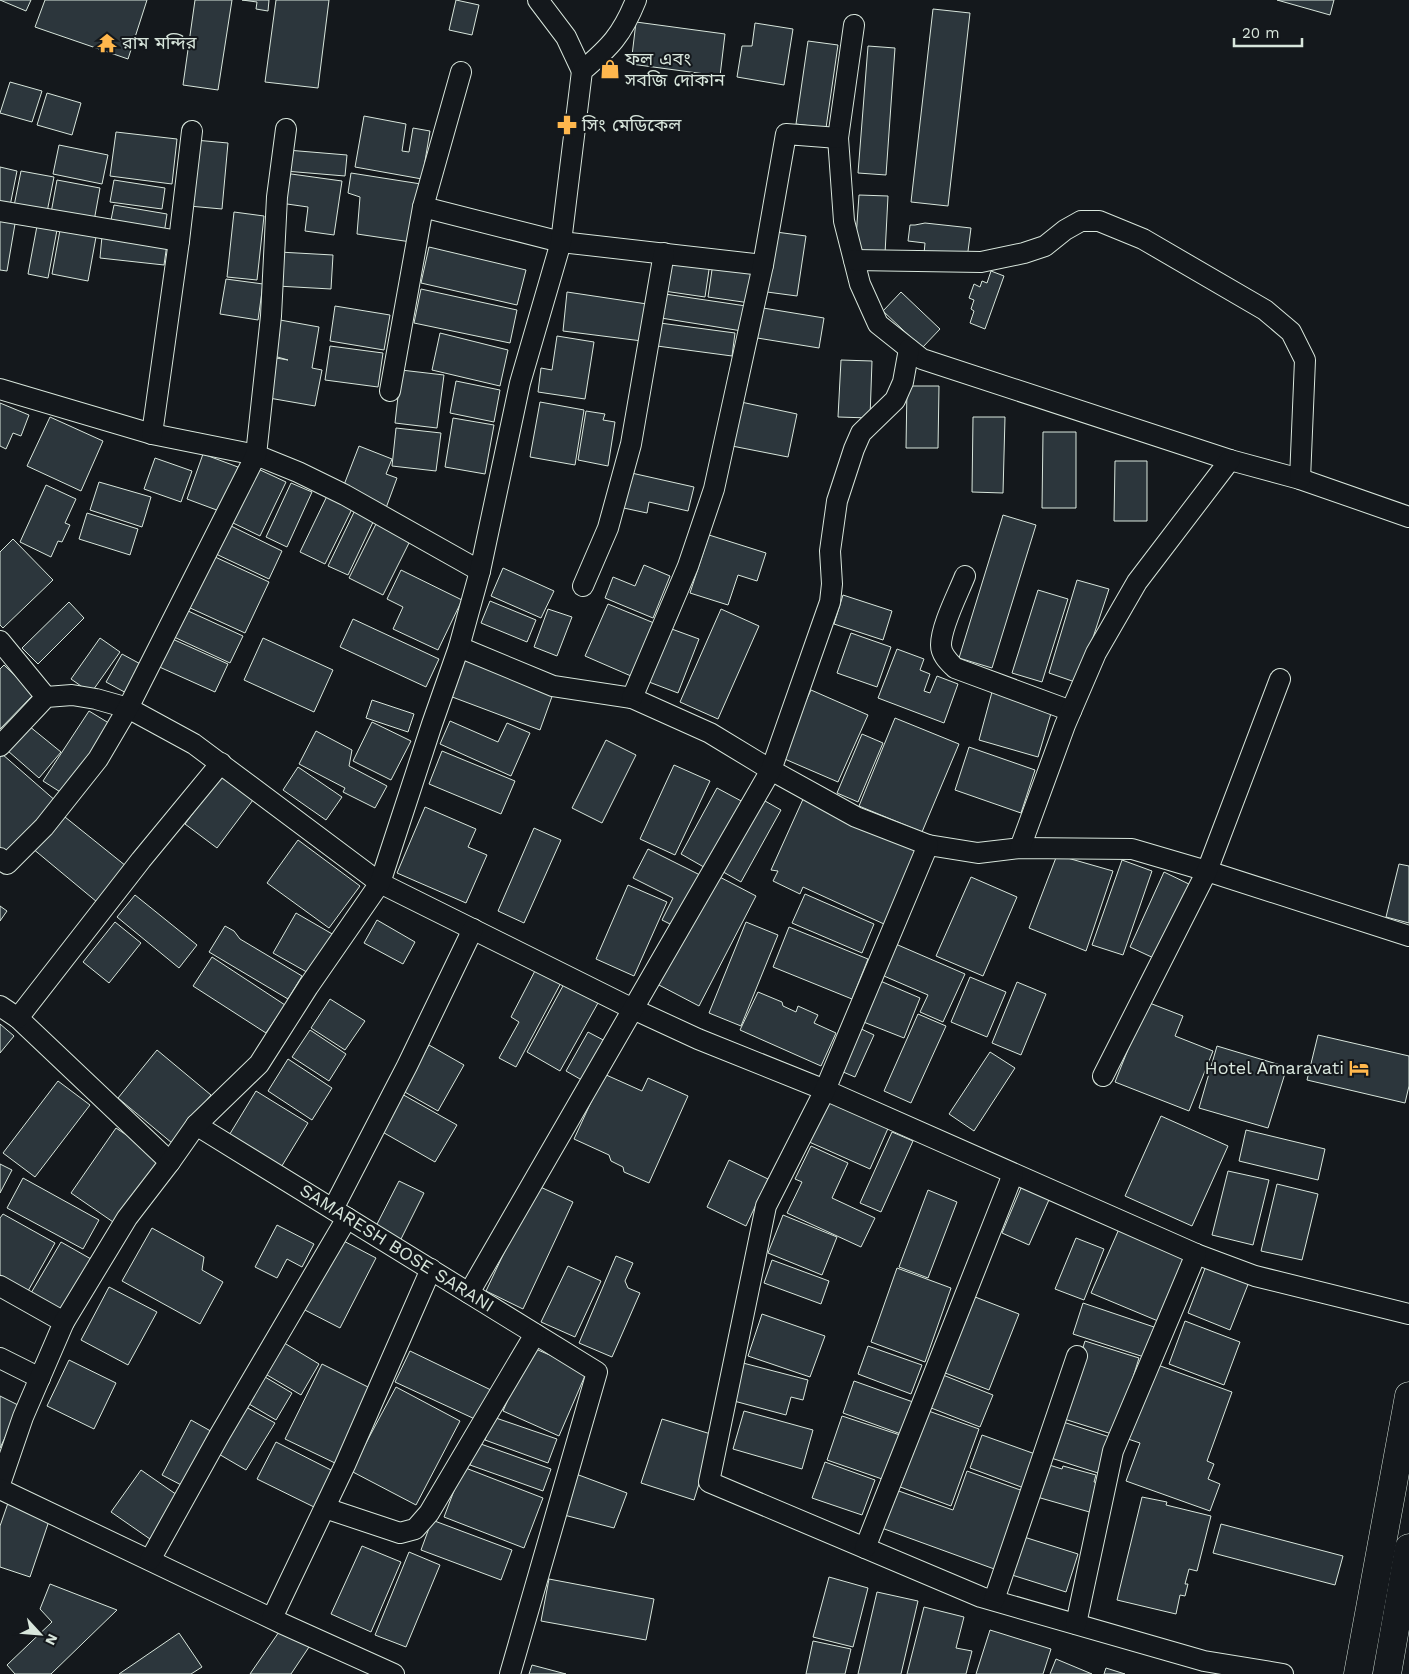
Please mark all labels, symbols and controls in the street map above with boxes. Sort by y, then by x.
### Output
scale bar [1234,15,1302,47]
text: 20 m [1242,24,1280,42]
temple icon: রাম মন্দির [96,32,118,54]
place label: রাম মন্দির [121,32,197,53]
place label: ফল এবং সবজি দোকান [624,48,726,90]
shop icon: ফল এবং সবজি দোকান [599,58,621,80]
pharmacy icon: সিং মেডিকেল [556,114,578,136]
place label: সিং মেডিকেল [581,114,682,135]
place label: Hotel Amaravati [1205,1057,1344,1078]
hotel icon: Hotel Amaravati [1348,1057,1370,1079]
street label: SAMARESH BOSE SARANI [296,1179,498,1316]
north arrow [15,1609,65,1659]
text: N [42,1632,61,1648]

